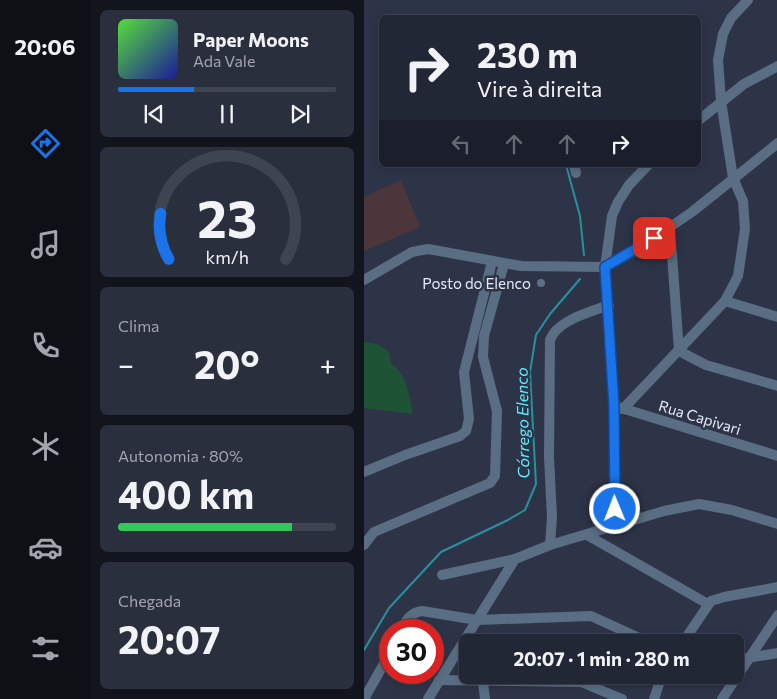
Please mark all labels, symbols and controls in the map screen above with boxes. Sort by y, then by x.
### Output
text: Paper Moons [193,28,309,51]
text: 230 m [477,32,578,75]
text: 20:06 [14,33,76,60]
icon: right [394,35,459,100]
text: Ada Vale [193,51,255,70]
text: Vire à direita [477,75,602,102]
icon: previous [140,100,168,128]
icon: pause [213,100,241,128]
icon: next [286,100,314,128]
icon: directions [28,126,63,161]
icon: left [447,130,475,158]
icon: ahead [500,130,528,158]
icon: ahead [553,130,581,158]
icon: right [606,130,634,158]
text: 23 [197,185,257,249]
pin [633,217,675,259]
icon: arrive [640,224,668,252]
icon: music [28,227,63,262]
text: km/h [205,246,249,268]
place label: Posto do Elenco [422,274,531,292]
marker: Posto do Elenco [535,277,547,289]
text: Clima [118,316,159,335]
icon: phone [28,328,63,363]
text: 20° [194,340,260,387]
text: − [118,347,134,381]
text: + [320,347,336,381]
water label: Córrego Elenco [512,367,532,479]
street label: Rua Capivari [657,396,743,438]
icon: climate [28,429,63,464]
text: Autonomia · 80% [118,446,243,465]
text: 400 km [118,470,254,517]
position arrow [588,482,640,534]
icon: car [28,530,63,565]
text: Chegada [118,591,181,610]
text: 20:07 [118,615,220,662]
speed limit sign: 30 [379,619,444,684]
icon: filters [28,631,63,666]
text: 20:07 · 1 min · 280 m [513,647,690,670]

